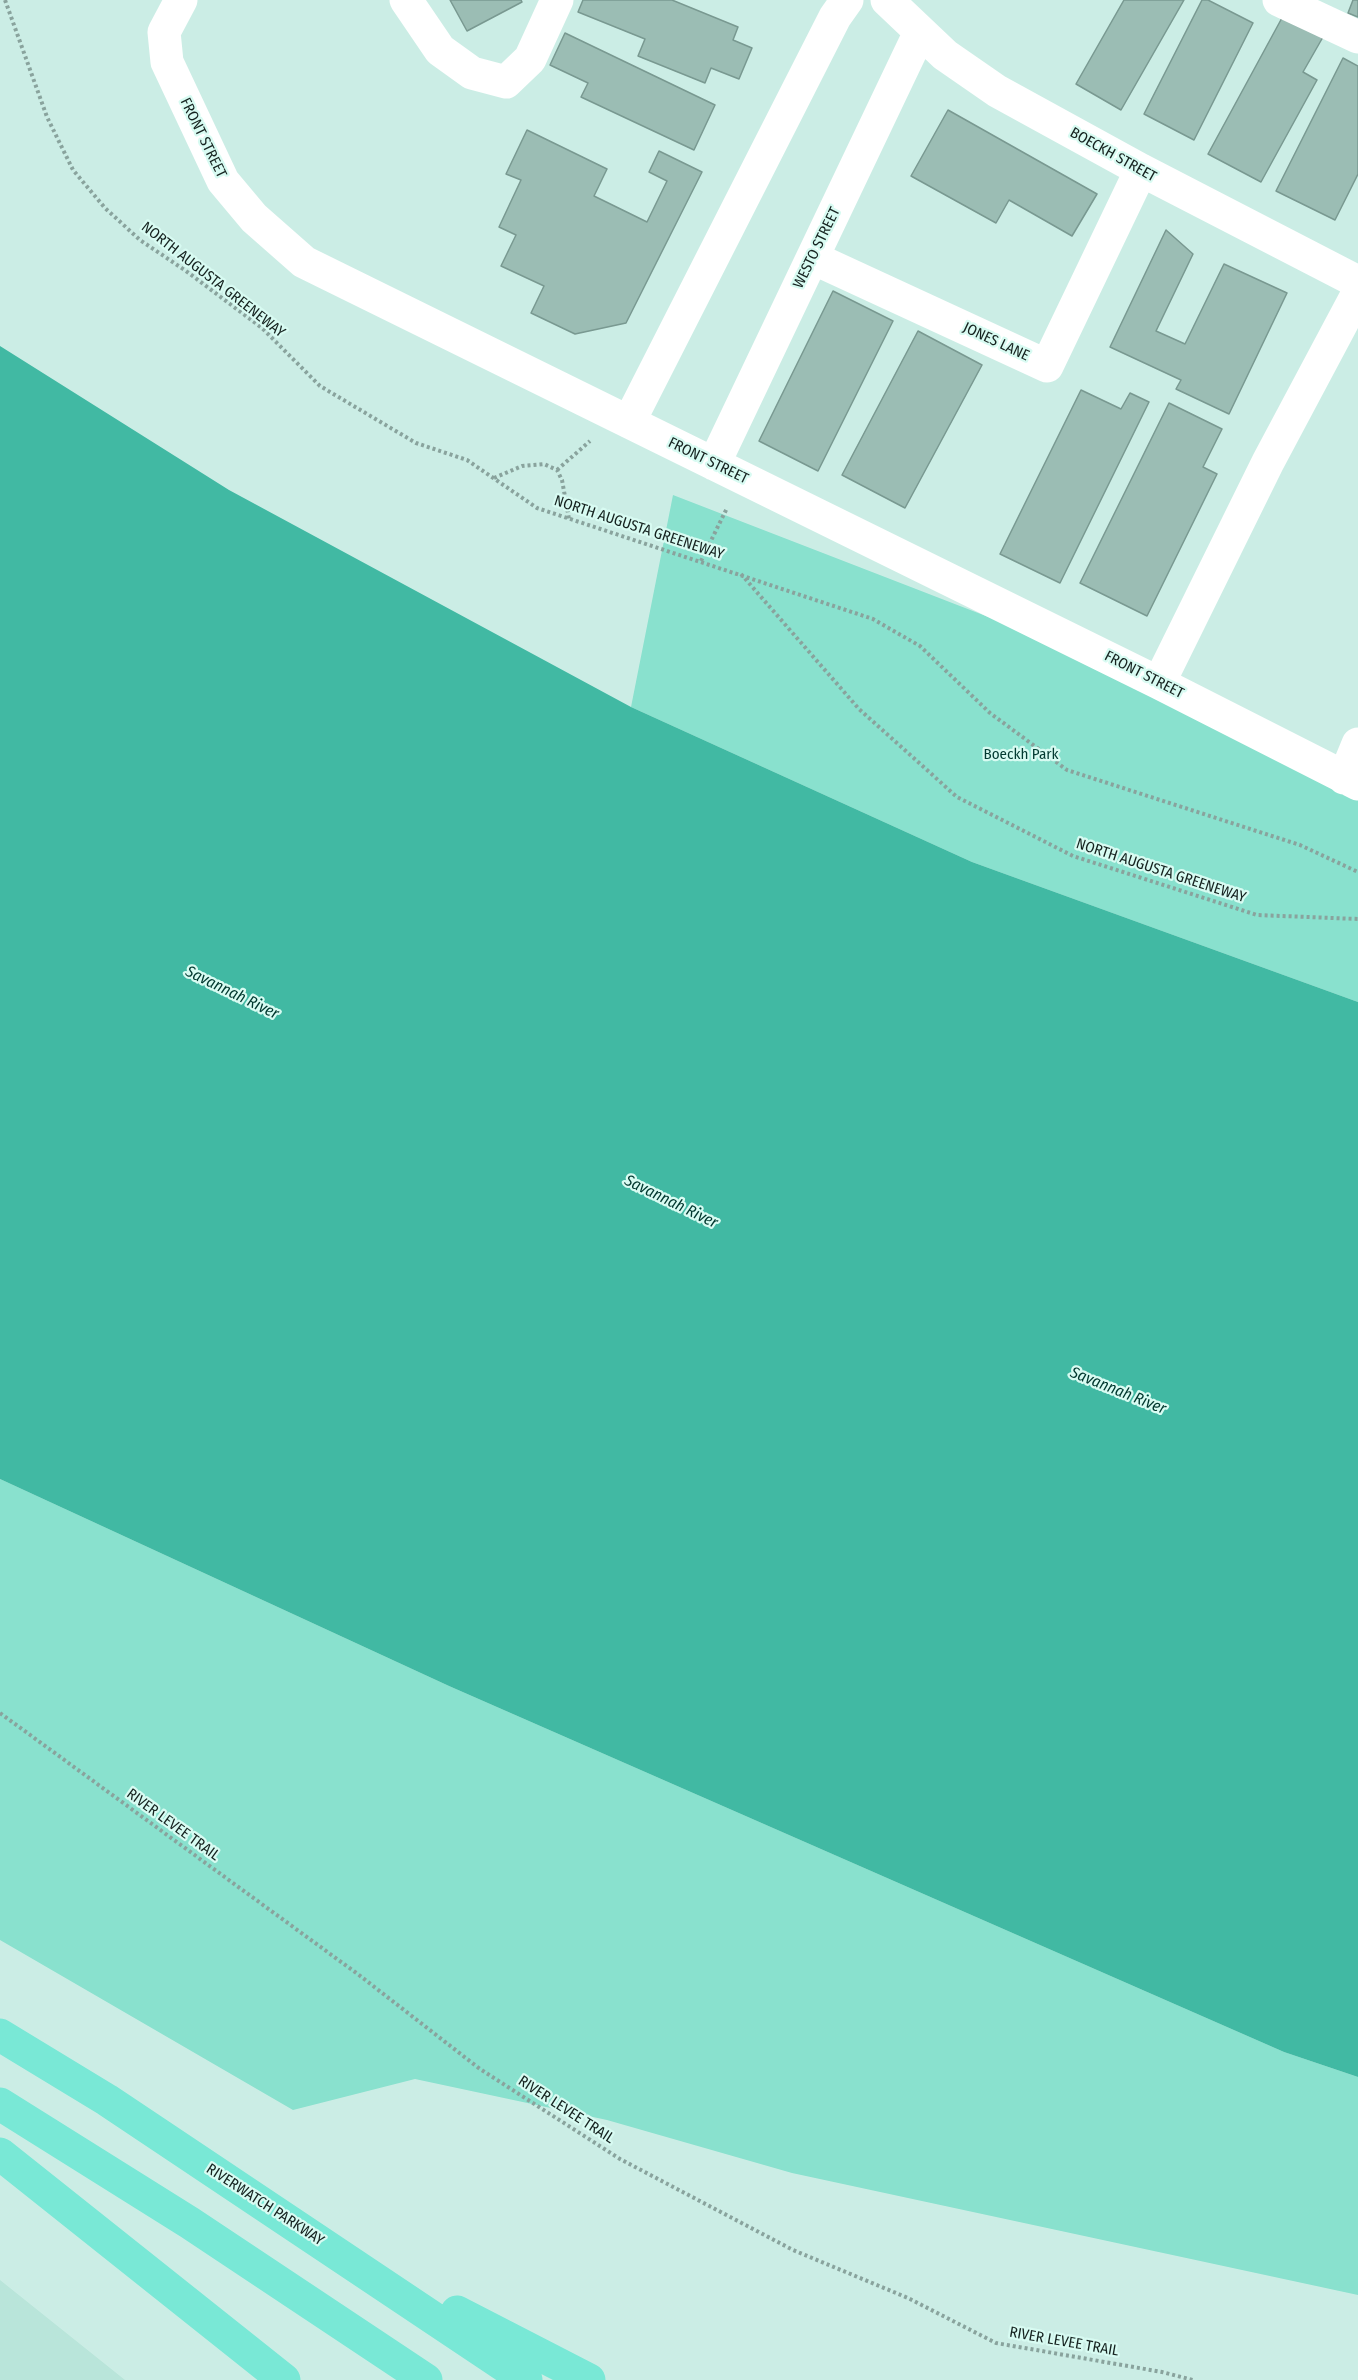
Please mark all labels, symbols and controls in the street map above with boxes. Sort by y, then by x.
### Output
street label: FRONT STREET [176,95,230,181]
street label: BOECKH STREET [1067,124,1159,186]
street label: WESTO STREET [790,205,844,291]
street label: NORTH AUGUSTA GREENEWAY [138,218,288,342]
street label: JONES LANE [960,319,1032,365]
street label: FRONT STREET [665,434,751,488]
street label: NORTH AUGUSTA GREENEWAY [552,492,726,564]
street label: FRONT STREET [1101,647,1187,703]
park label: Boeckh Park [984,746,1058,764]
street label: NORTH AUGUSTA GREENEWAY [1074,835,1248,907]
water label: Savannah River [182,962,282,1024]
water label: Savannah River [621,1171,721,1233]
water label: Savannah River [1067,1363,1169,1419]
street label: RIVER LEVEE TRAIL [123,1785,223,1865]
street label: RIVER LEVEE TRAIL [515,2072,617,2148]
street label: RIVERWATCH PARKWAY [203,2160,327,2250]
street label: RIVER LEVEE TRAIL [1008,2324,1120,2360]

